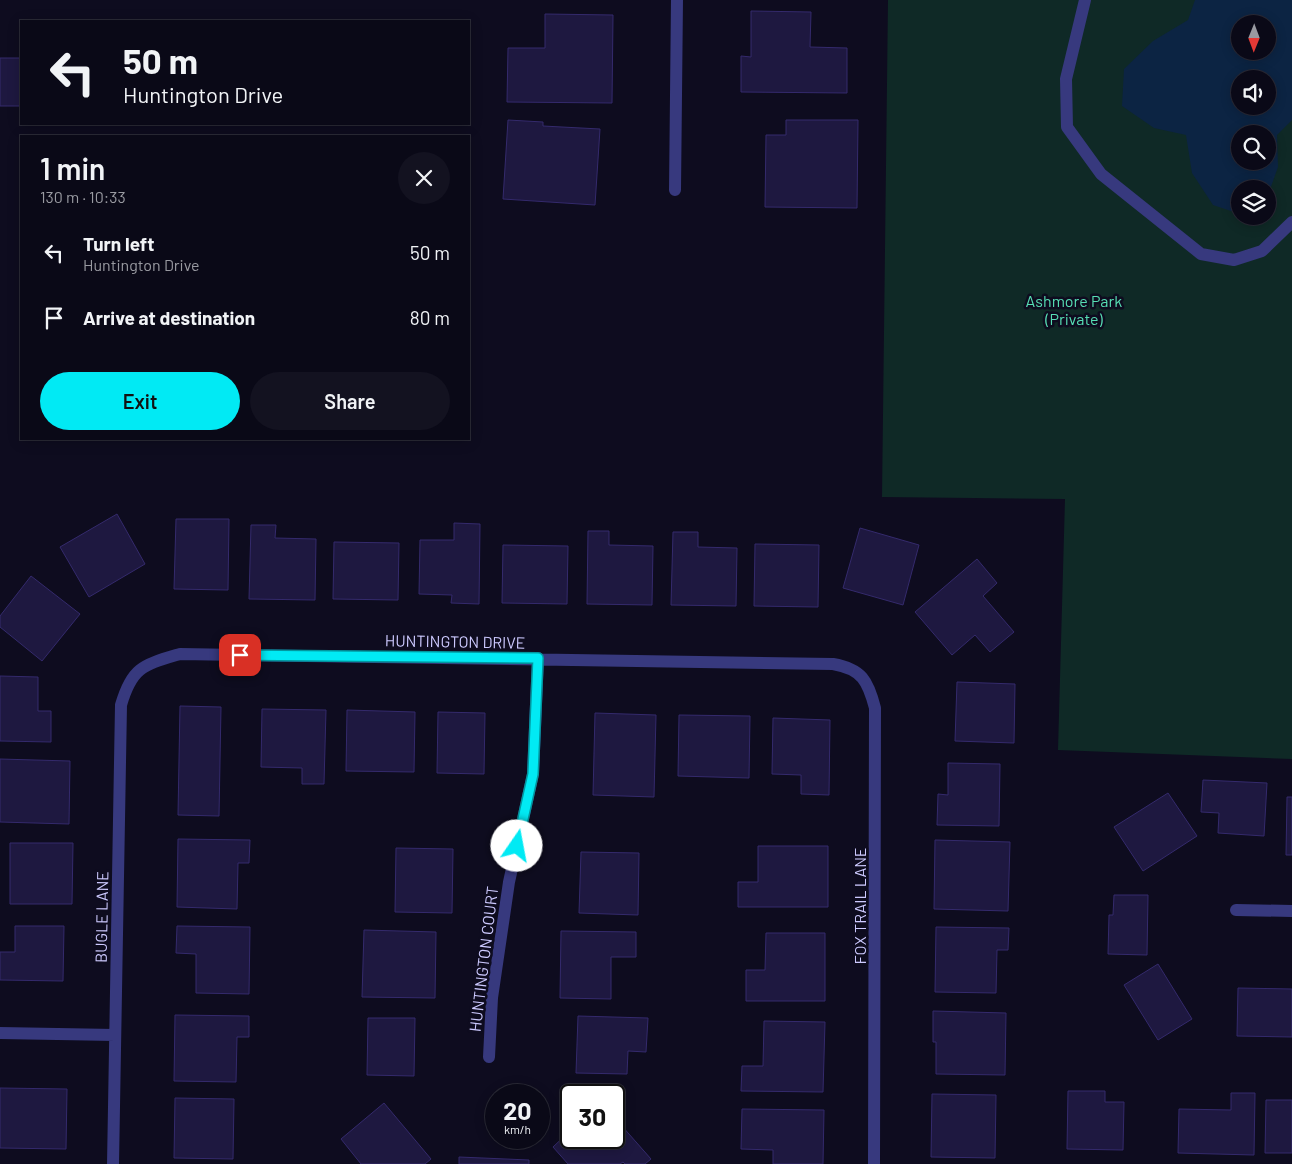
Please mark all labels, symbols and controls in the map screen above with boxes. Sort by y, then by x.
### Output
north arrow [1231,15,1276,60]
map controls [1231,15,1276,225]
text: 50 m [123,39,198,81]
icon: left [40,40,105,105]
button: sound [1231,70,1276,115]
text: Huntington Drive [123,81,283,107]
button: search [1231,125,1276,170]
text: 1 min [40,150,105,186]
button: close [398,152,450,204]
button: layers [1231,180,1276,225]
text: 130 m · 10:33 [40,187,126,206]
text: Turn left [83,232,154,255]
icon: left [40,239,68,267]
text: 50 m [410,241,450,264]
text: Huntington Drive [83,255,200,274]
park label: Ashmore Park (Private) [1026,291,1122,328]
icon: arrive [40,304,68,332]
text: Arrive at destination [83,306,255,329]
text: 80 m [410,306,450,329]
button: Exit [40,372,240,430]
button: Share [250,372,450,430]
street label: HUNTINGTON DRIVE [385,630,525,652]
pin [219,634,261,676]
icon: arrive [226,641,254,669]
position arrow [490,819,542,871]
street label: FOX TRAIL LANE [850,848,869,964]
street label: BUGLE LANE [91,871,111,963]
street label: HUNTINGTON COURT [465,885,501,1033]
speed limit sign: 30 [560,1084,625,1149]
text: 20 [503,1095,532,1125]
text: km/h [504,1122,531,1136]

